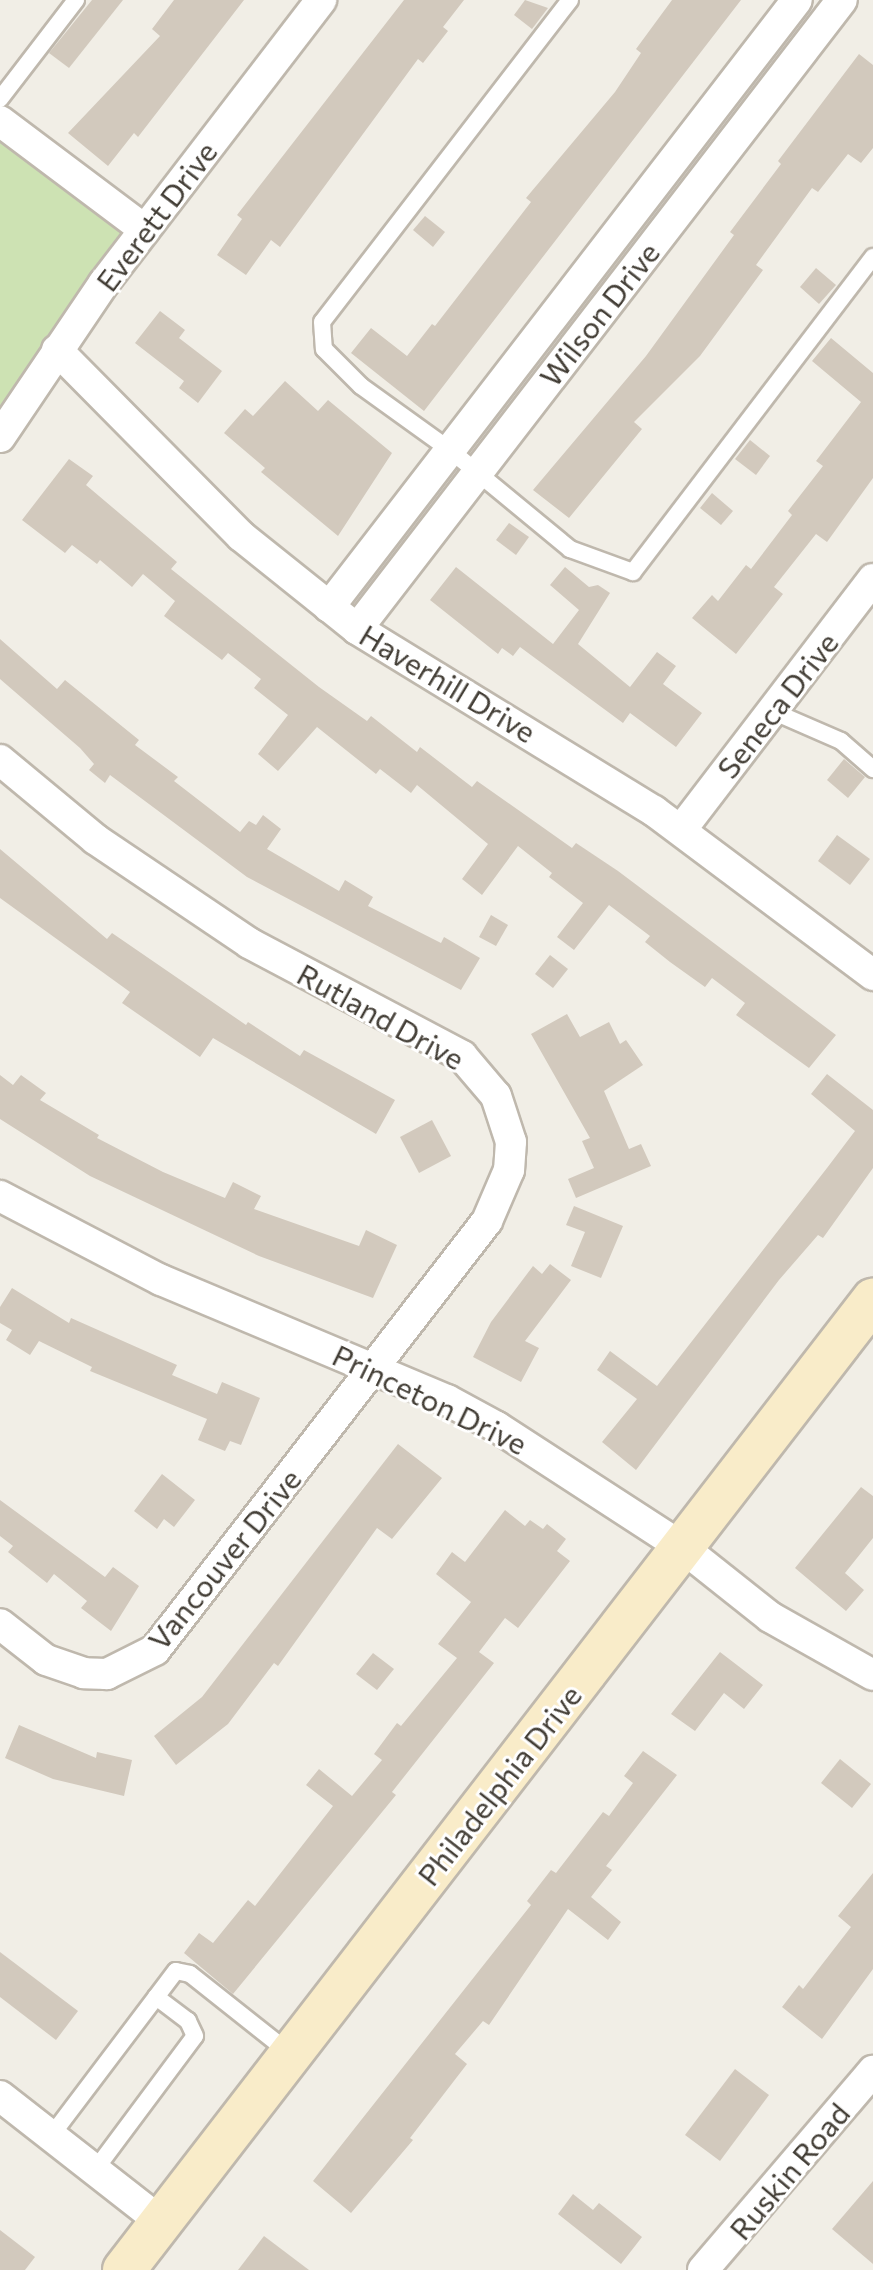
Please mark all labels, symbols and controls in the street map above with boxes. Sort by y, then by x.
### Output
street label: Everett Drive [88,134,224,298]
street label: Wilson Drive [532,235,666,393]
street label: Haverhill Drive [354,616,542,750]
street label: Seneca Drive [709,625,845,785]
street label: Rutland Drive [291,955,471,1077]
street label: Princeton Drive [327,1336,533,1462]
street label: Vancouver Drive [140,1461,308,1657]
street label: Philadelphia Drive [410,1678,588,1892]
street label: Ruskin Road [721,2095,857,2247]

